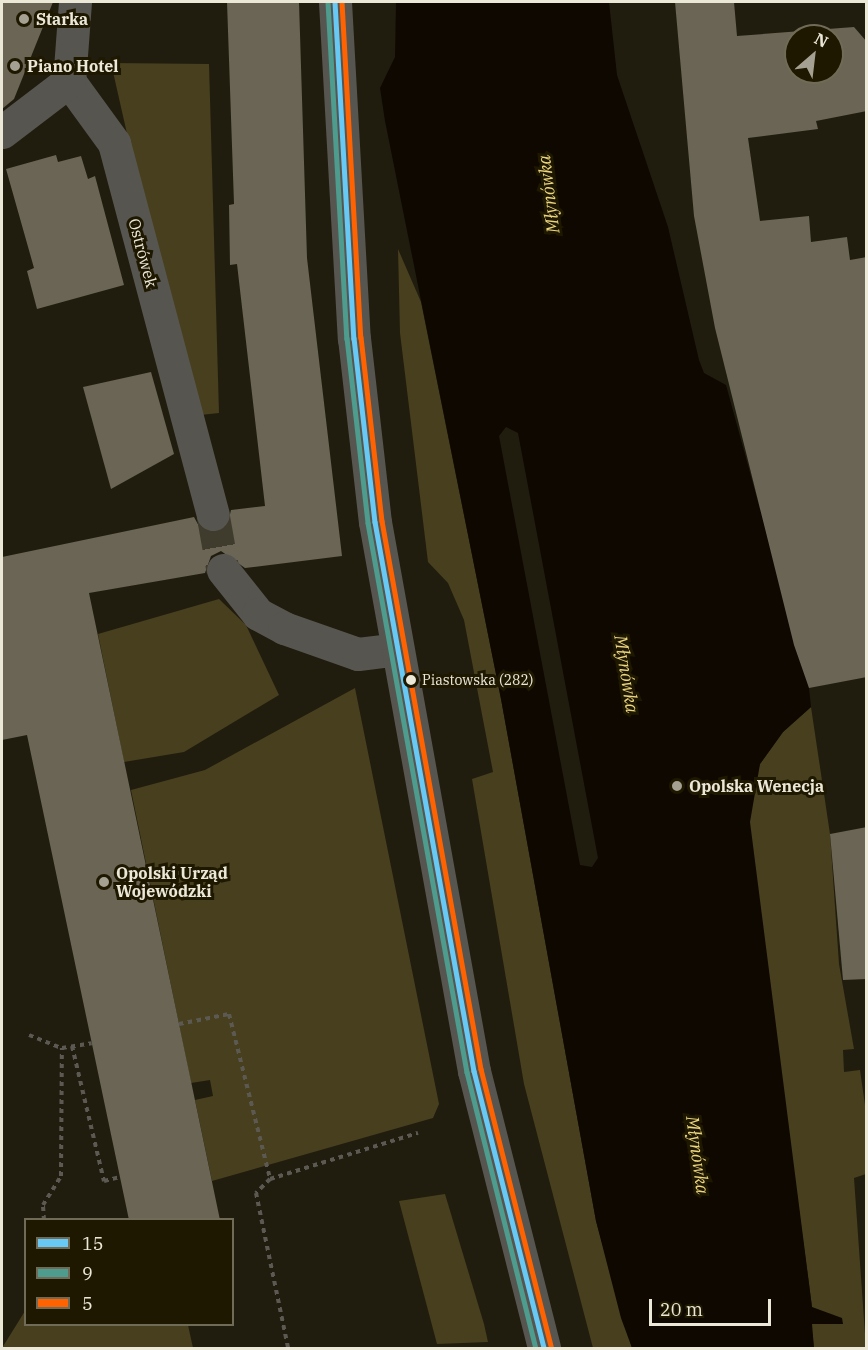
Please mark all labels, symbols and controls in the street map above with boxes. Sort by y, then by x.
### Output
place label: Starka [36,9,88,29]
marker: Starka [17,12,31,26]
north arrow [784,24,844,84]
text: N [811,28,832,52]
place label: Piano Hotel [27,56,119,76]
marker: Piano Hotel [8,59,22,73]
water label: Młynówka [533,154,565,234]
street label: Ostrówek [125,216,161,290]
water label: Młynówka [609,633,643,715]
place label: Piastowska (282) [422,672,533,688]
marker: Piastowska (282) [405,674,417,686]
place label: Opolska Wenecja [689,776,824,796]
marker: Opolska Wenecja [670,779,684,793]
place label: Opolski Urząd Wojewódzki [116,863,228,901]
marker: Opolski Urząd Wojewódzki [97,875,111,889]
water label: Młynówka [681,1114,713,1196]
legend [24,1218,234,1326]
text: 15 [82,1232,104,1255]
text: 9 [82,1262,93,1285]
scale bar [652,1287,774,1325]
text: 5 [82,1292,93,1315]
text: 20 m [660,1298,703,1321]

